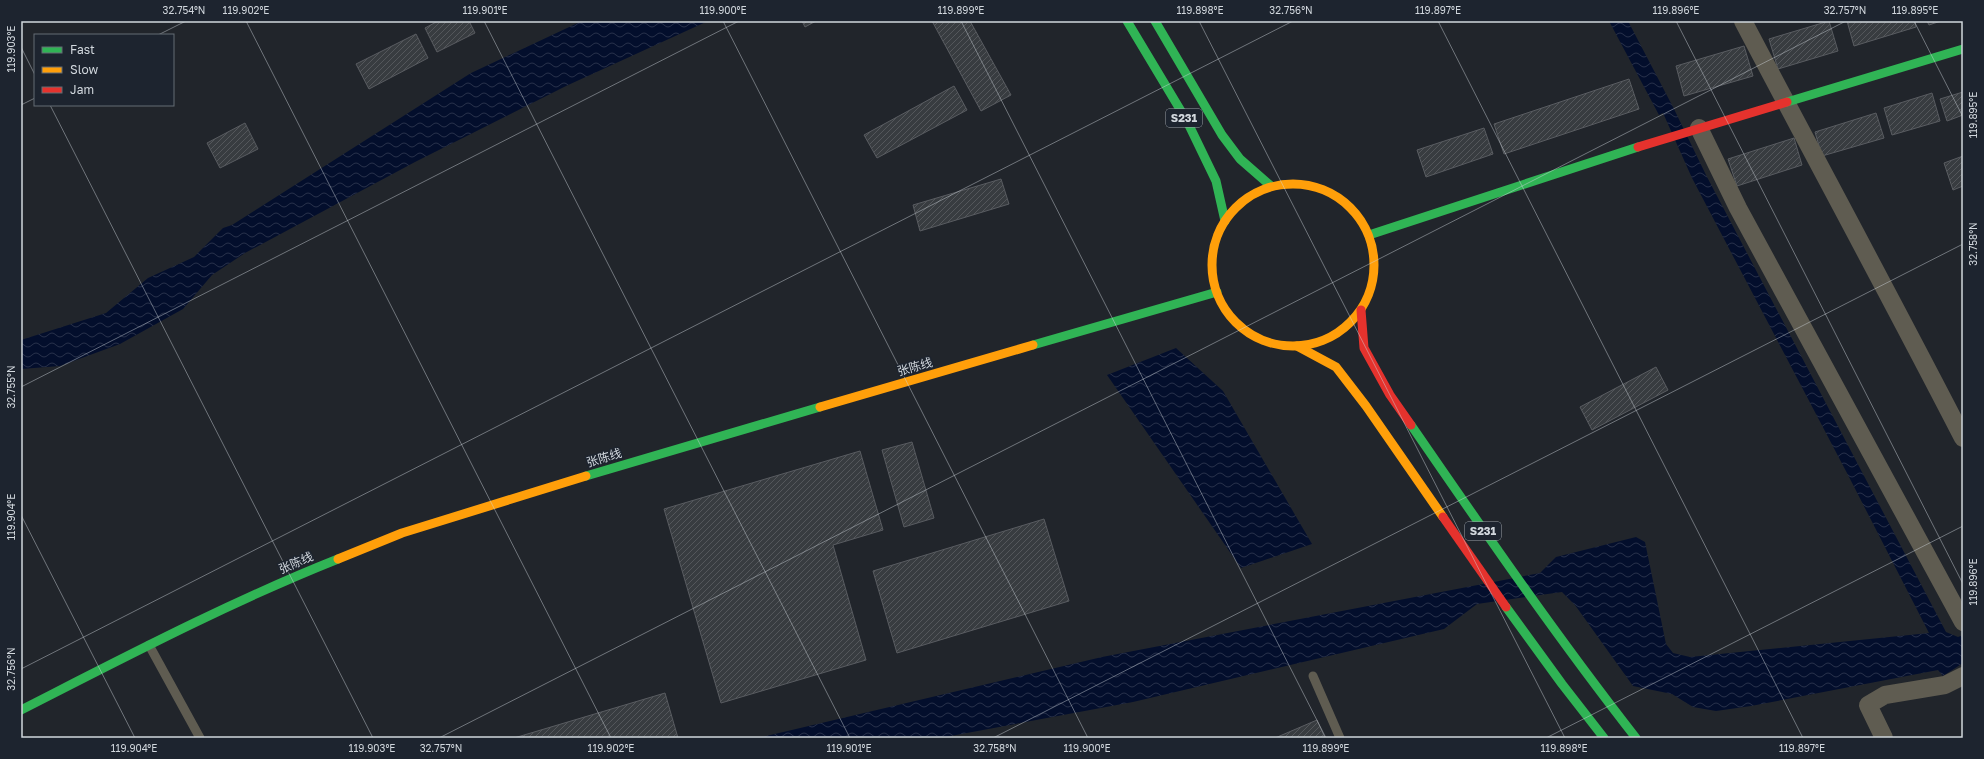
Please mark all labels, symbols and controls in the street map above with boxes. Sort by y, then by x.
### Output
text: 32.754°N [163,4,205,16]
text: 119.902°E [223,4,269,16]
text: 119.901°E [462,4,508,16]
text: 119.900°E [699,4,747,16]
text: 119.899°E [938,4,984,16]
text: 119.898°E [1177,4,1224,16]
text: 32.756°N [1269,4,1313,16]
text: 119.897°E [1415,4,1461,16]
text: 119.896°E [1653,4,1699,16]
text: 32.757°N [1824,4,1866,16]
text: 119.895°E [1892,4,1938,16]
text: 119.903°E [5,26,17,72]
legend [34,34,174,106]
text: Fast [70,42,95,57]
text: Slow [70,62,98,77]
text: Jam [70,82,94,97]
text: 119.895°E [1967,92,1979,138]
road number: S231 [1166,109,1202,127]
text: 32.758°N [1967,222,1979,266]
street label: 张陈线 [895,354,934,379]
text: 32.755°N [5,365,17,409]
street label: 张陈线 [584,445,623,470]
text: 119.904°E [5,494,17,540]
road number: S231 [1465,522,1501,540]
street label: 张陈线 [276,549,315,576]
text: 119.896°E [1967,559,1979,605]
text: 32.756°N [5,647,17,691]
text: 119.904°E [111,742,157,754]
text: 119.903°E [349,742,395,754]
text: 32.757°N [420,742,462,754]
text: 119.902°E [588,742,634,754]
text: 119.901°E [826,742,872,754]
text: 32.758°N [973,742,1017,754]
text: 119.900°E [1063,742,1111,754]
text: 119.899°E [1303,742,1349,754]
text: 119.898°E [1541,742,1588,754]
text: 119.897°E [1779,742,1825,754]

